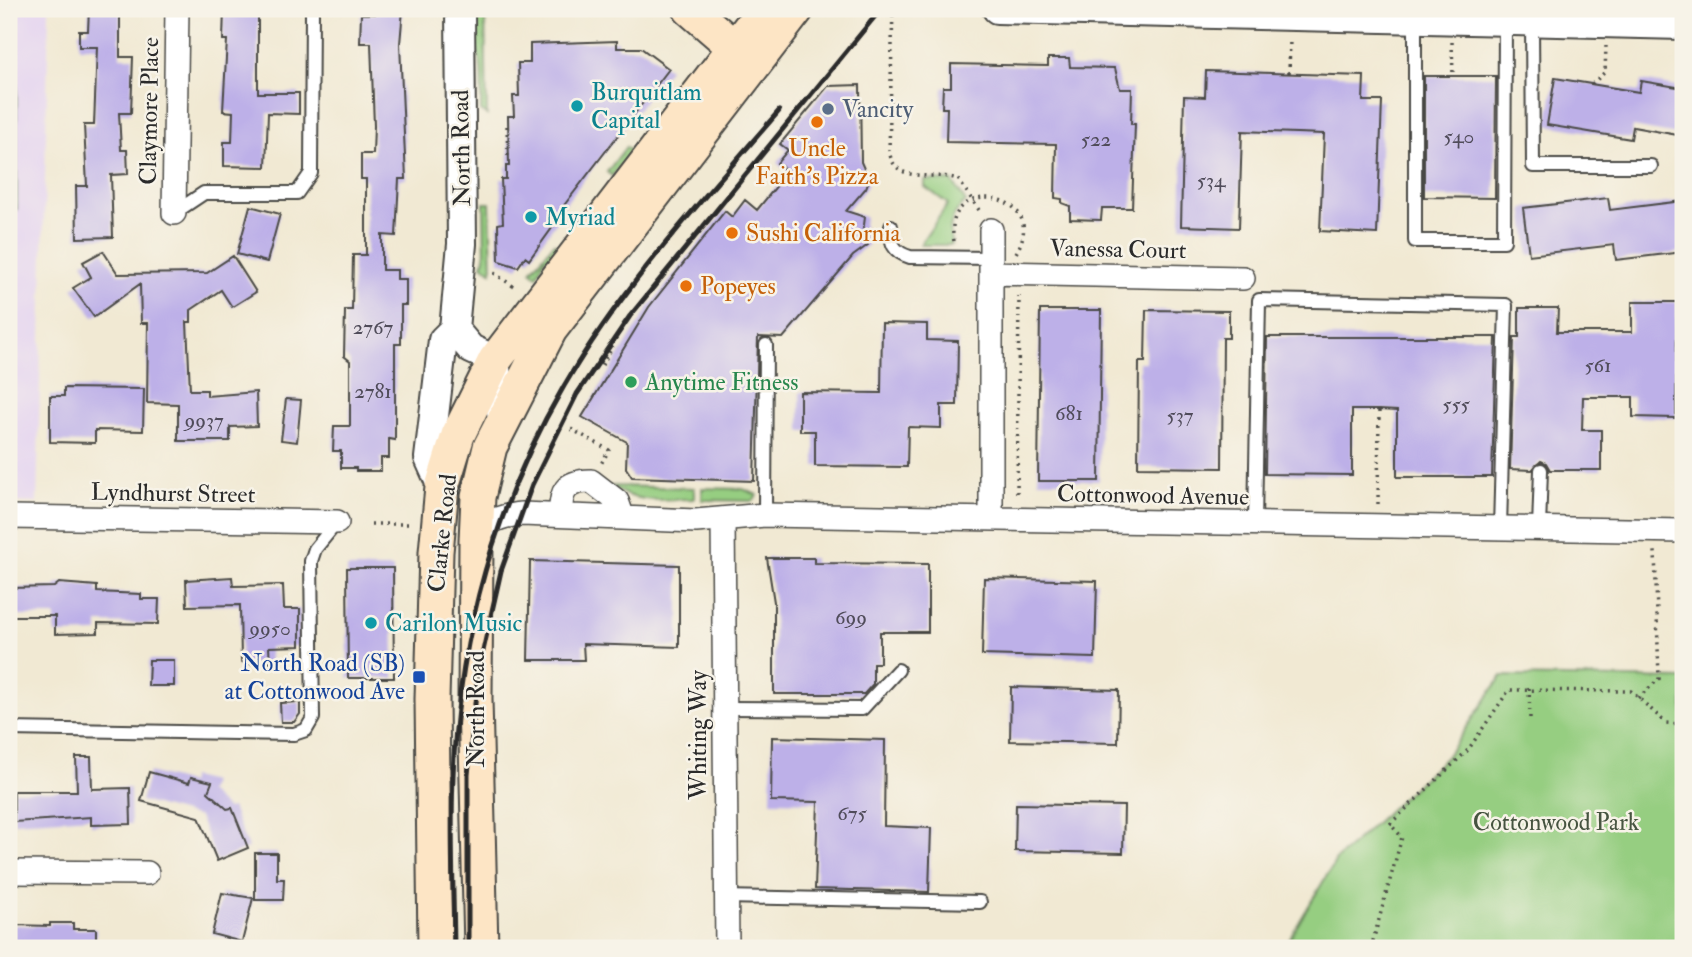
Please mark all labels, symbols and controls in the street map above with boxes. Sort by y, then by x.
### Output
street label: Claymore Place [133,37,166,185]
place label: Burquitlam Capital [591,77,702,136]
street label: North Road [445,89,478,207]
place label: Vancity [842,94,914,125]
marker: Burquitlam Capital [569,98,585,114]
marker: Vancity [820,101,836,117]
marker: Uncle Faith's Pizza [809,114,825,130]
house number: 540 [1444,123,1474,150]
house number: 522 [1081,126,1111,153]
place label: Uncle Faith's Pizza [755,133,880,192]
house number: 534 [1197,167,1227,194]
place label: Myriad [545,202,616,233]
marker: Myriad [523,209,539,225]
place label: Sushi California [746,218,902,249]
marker: Sushi California [724,225,740,241]
street label: Vanessa Court [1049,233,1187,266]
place label: Popeyes [700,271,776,302]
marker: Popeyes [678,278,694,294]
house number: 2767 [353,314,394,341]
house number: 561 [1584,352,1612,379]
place label: Anytime Fitness [644,367,798,398]
marker: Anytime Fitness [623,374,639,390]
house number: 2781 [354,378,392,405]
house number: 555 [1442,391,1471,418]
house number: 681 [1055,400,1083,427]
house number: 537 [1167,402,1194,429]
house number: 9937 [182,407,224,434]
street label: Clarke Road [421,472,464,594]
street label: Lyndhurst Street [90,477,256,510]
street label: Cottonwood Avenue [1057,478,1249,513]
house number: 699 [835,604,867,631]
place label: Carilon Music [385,608,522,639]
house number: 9950 [247,615,291,642]
marker: Carilon Music [363,615,379,631]
place label: North Road (SB) at Cottonwood Ave [225,648,405,707]
street label: North Road [461,650,492,768]
marker: North Road (SB) at Cottonwood Ave [411,669,427,685]
street label: Whiting Way [683,670,714,801]
house number: 675 [837,800,867,827]
park label: Cottonwood Park [1473,807,1640,838]

